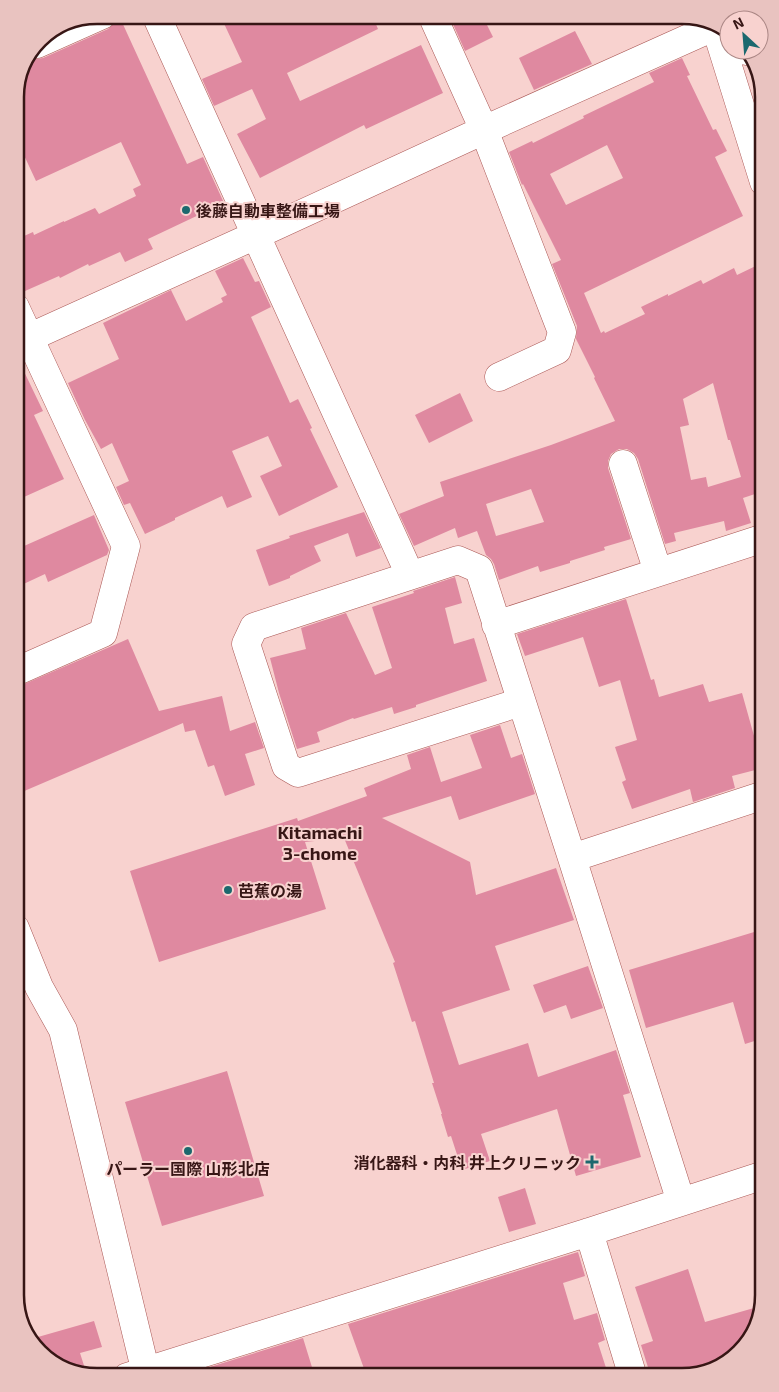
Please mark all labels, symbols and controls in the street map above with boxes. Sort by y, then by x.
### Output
north arrow [719,10,769,60]
text: N [730,13,746,33]
place label: 後藤自動車整備工場 [196,201,340,220]
marker: 後藤自動車整備工場 [180,204,192,216]
district label: Kitamachi 3-chome [277,821,363,864]
place label: 芭蕉の湯 [238,881,302,900]
marker: 芭蕉の湯 [222,884,234,896]
marker: パーラー国際 山形北店 [182,1145,194,1157]
place label: 消化器科・内科 井上クリニック [354,1153,581,1172]
marker: 消化器科・内科 井上クリニック [585,1155,599,1169]
place label: パーラー国際 山形北店 [106,1159,270,1178]

